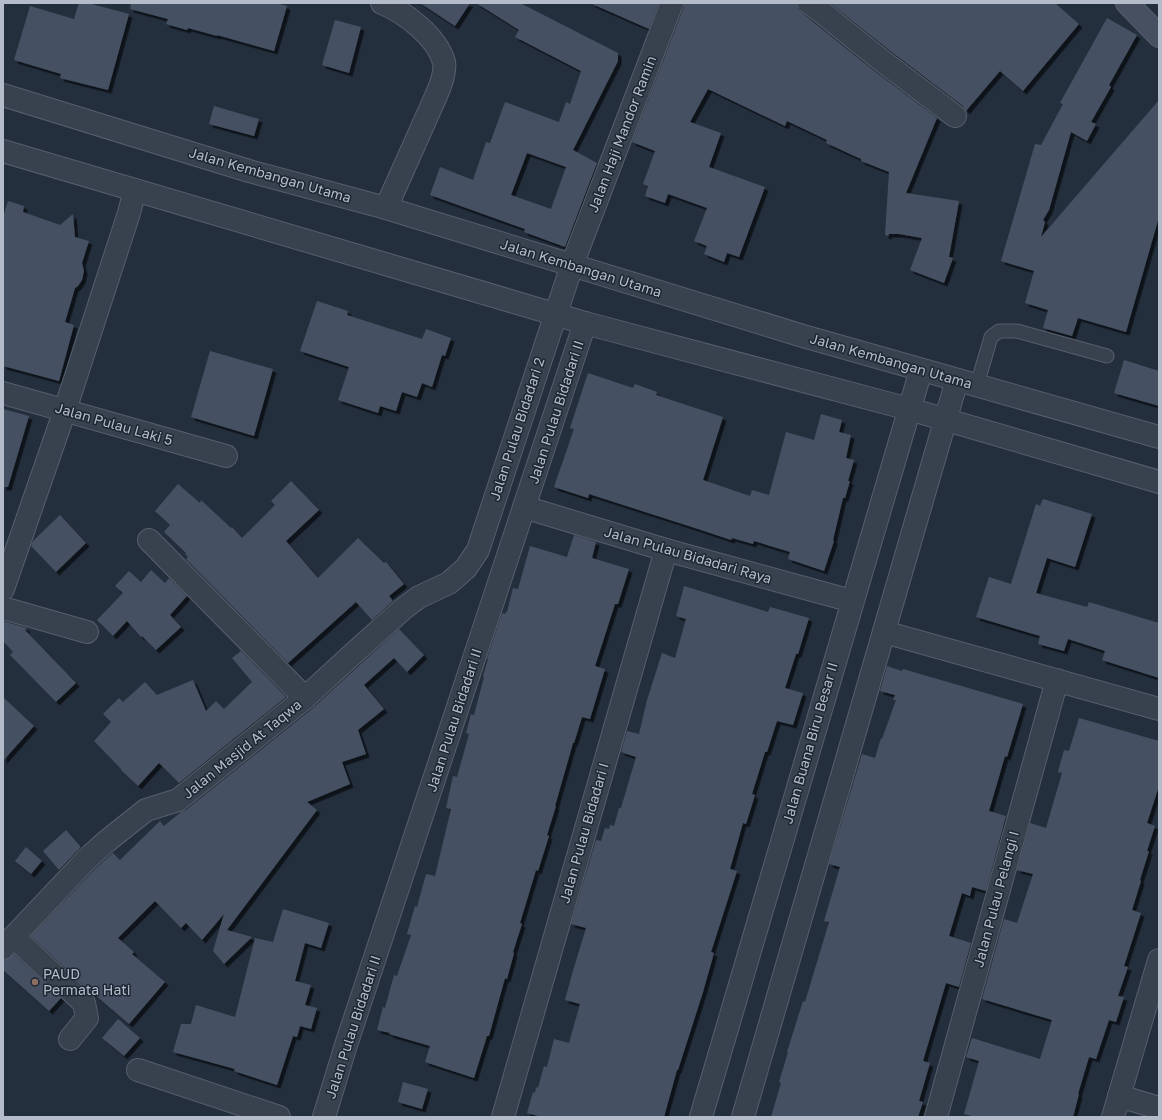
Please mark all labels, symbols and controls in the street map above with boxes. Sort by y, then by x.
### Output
street label: Jalan Haji Mandor Ramin [584,53,659,214]
street label: Jalan Kembangan Utama [187,143,353,206]
street label: Jalan Kembangan Utama [498,235,664,300]
street label: Jalan Kembangan Utama [808,329,974,392]
street label: Jalan Pulau Bidadari II [524,338,587,486]
street label: Jalan Pulau Bidadari 2 [485,355,548,502]
street label: Jalan Pulau Laki 5 [53,399,175,448]
street label: Jalan Pulau Bidadari Raya [602,522,774,587]
street label: Jalan Pulau Bidadari II [422,646,485,794]
street label: Jalan Buana Biru Besar II [778,660,841,826]
street label: Jalan Masjid At Taqwa [179,695,305,802]
street label: Jalan Pulau Bidadari I [555,761,612,905]
street label: Jalan Pulau Pelangi I [969,829,1022,969]
street label: Jalan Pulau Bidadari II [321,953,384,1101]
place label: PAUD Permata Hati [43,965,131,998]
marker: PAUD Permata Hati [30,977,40,987]

